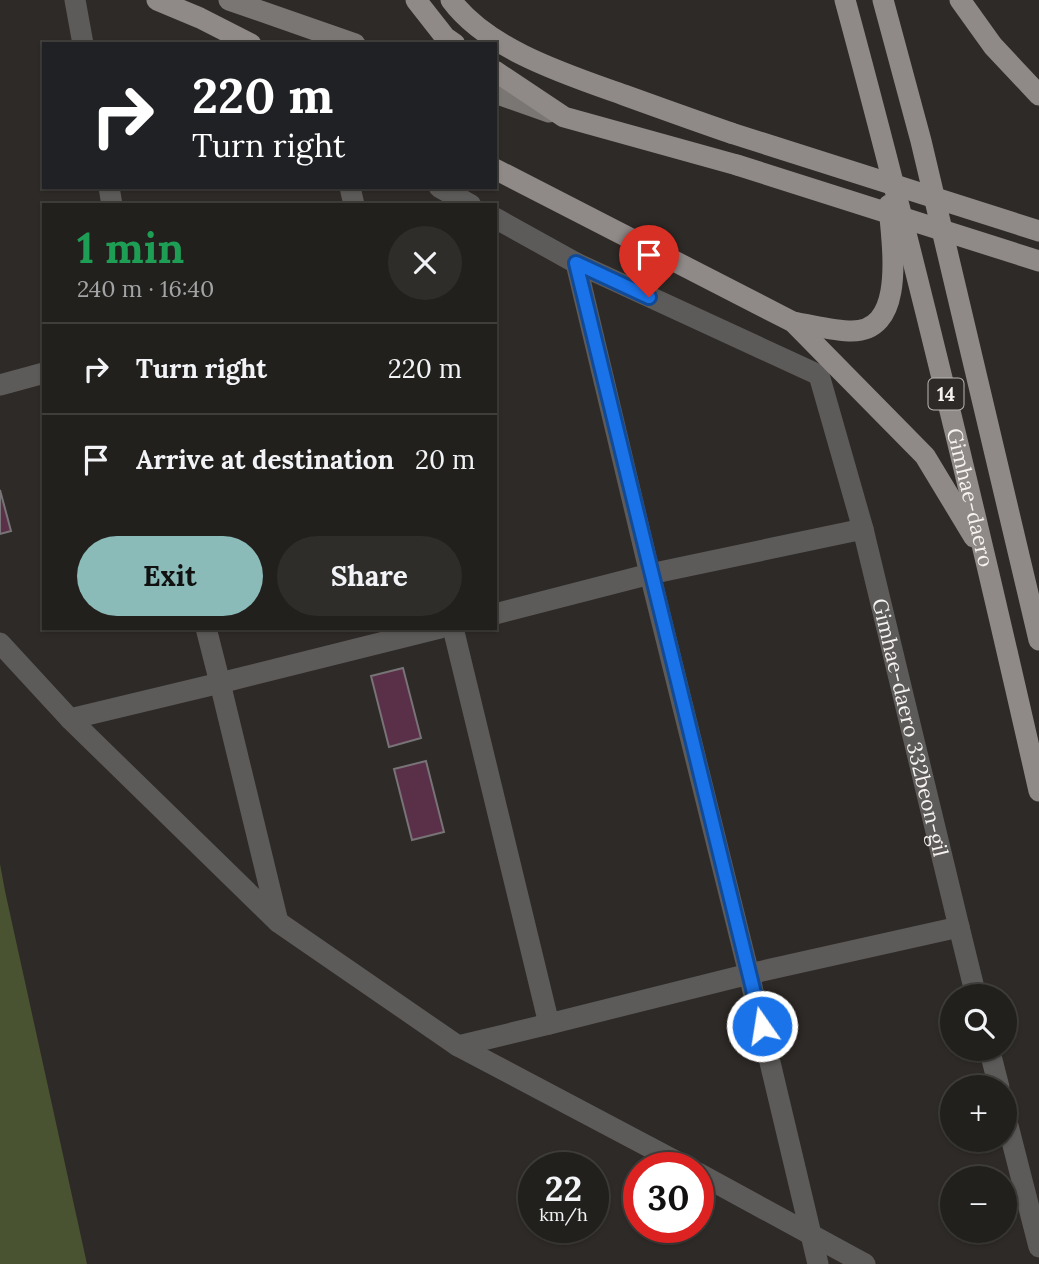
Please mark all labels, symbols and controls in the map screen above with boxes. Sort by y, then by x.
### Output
text: 220 m [192,64,333,126]
icon: right [77,70,168,161]
text: Turn right [192,125,345,166]
text: 1 min [77,221,184,275]
pin [619,225,679,297]
button: close [388,226,462,300]
icon: arrive [630,236,668,274]
text: 240 m · 16:40 [77,274,214,303]
icon: right [77,350,115,388]
text: Turn right [136,352,267,385]
text: 220 m [388,352,462,385]
road number: 14 [928,378,964,410]
street label: Gimhae-daero [941,425,1000,569]
icon: arrive [77,441,115,479]
text: Arrive at destination [136,443,394,476]
text: 20 m [415,443,475,476]
button: Exit [77,536,263,616]
button: Share [277,536,462,616]
street label: Gimhae-daero 332beon-gil [867,596,955,859]
map controls [940,984,1017,1243]
button: search [940,984,1017,1061]
position arrow [725,989,799,1063]
button: + [940,1075,1017,1152]
speed limit sign: 30 [623,1152,714,1243]
text: 22 [545,1166,582,1211]
button: − [940,1166,1017,1243]
text: km/h [539,1203,588,1226]

